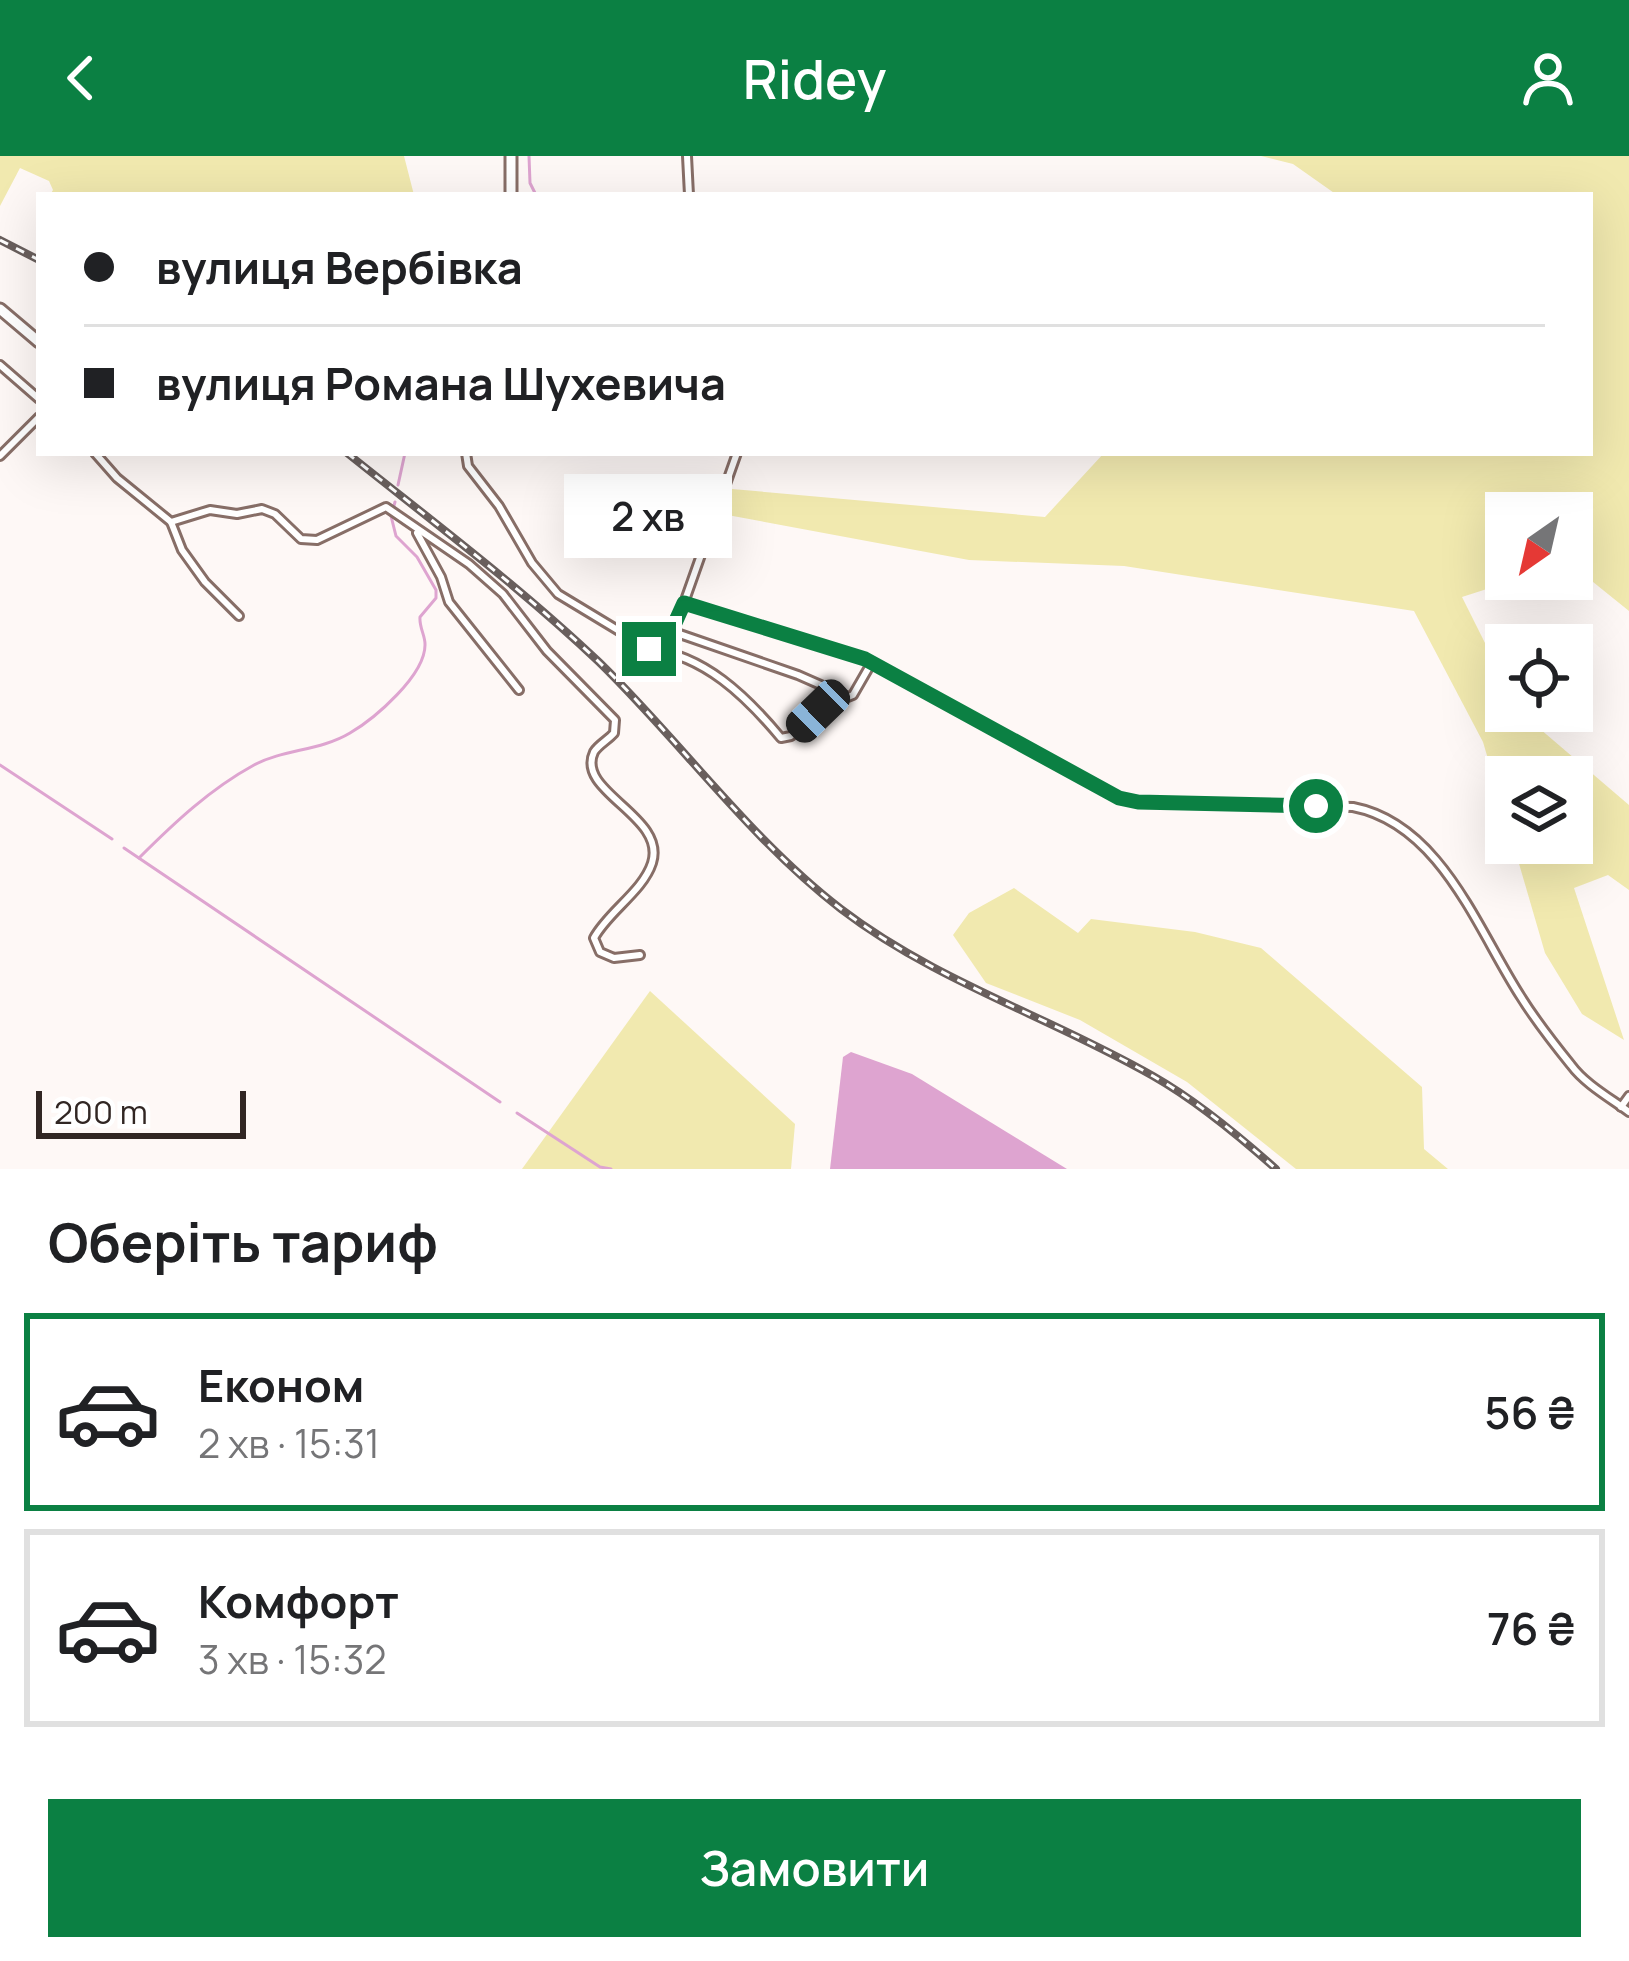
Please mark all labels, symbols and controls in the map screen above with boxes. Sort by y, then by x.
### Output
text: Ridey [743,41,886,115]
icon: back [48,45,114,111]
icon: person [1515,45,1581,111]
text: вулиця Вербівка [156,236,523,298]
text: вулиця Романа Шухевича [156,352,726,414]
callout: 2 хв [565,475,733,559]
text: 2 хв [611,489,685,543]
north arrow [1485,492,1593,600]
map controls [1485,492,1593,864]
route end [622,622,676,676]
button: locate [1485,624,1593,732]
car [780,673,856,749]
button: layers [1485,756,1593,864]
route start [1289,779,1343,833]
scale bar [36,1085,246,1138]
text: 200 m [54,1089,148,1134]
text: Оберіть тариф [48,1204,438,1278]
text: Економ [198,1354,364,1416]
icon: car [54,1358,162,1466]
text: 56 ₴ [1484,1381,1575,1443]
text: 2 хв · 15:31 [198,1416,380,1470]
text: Комфорт [198,1570,399,1632]
icon: car [54,1574,162,1682]
text: 76 ₴ [1487,1597,1575,1659]
text: 3 хв · 15:32 [198,1632,386,1686]
button: Замовити [48,1799,1581,1937]

